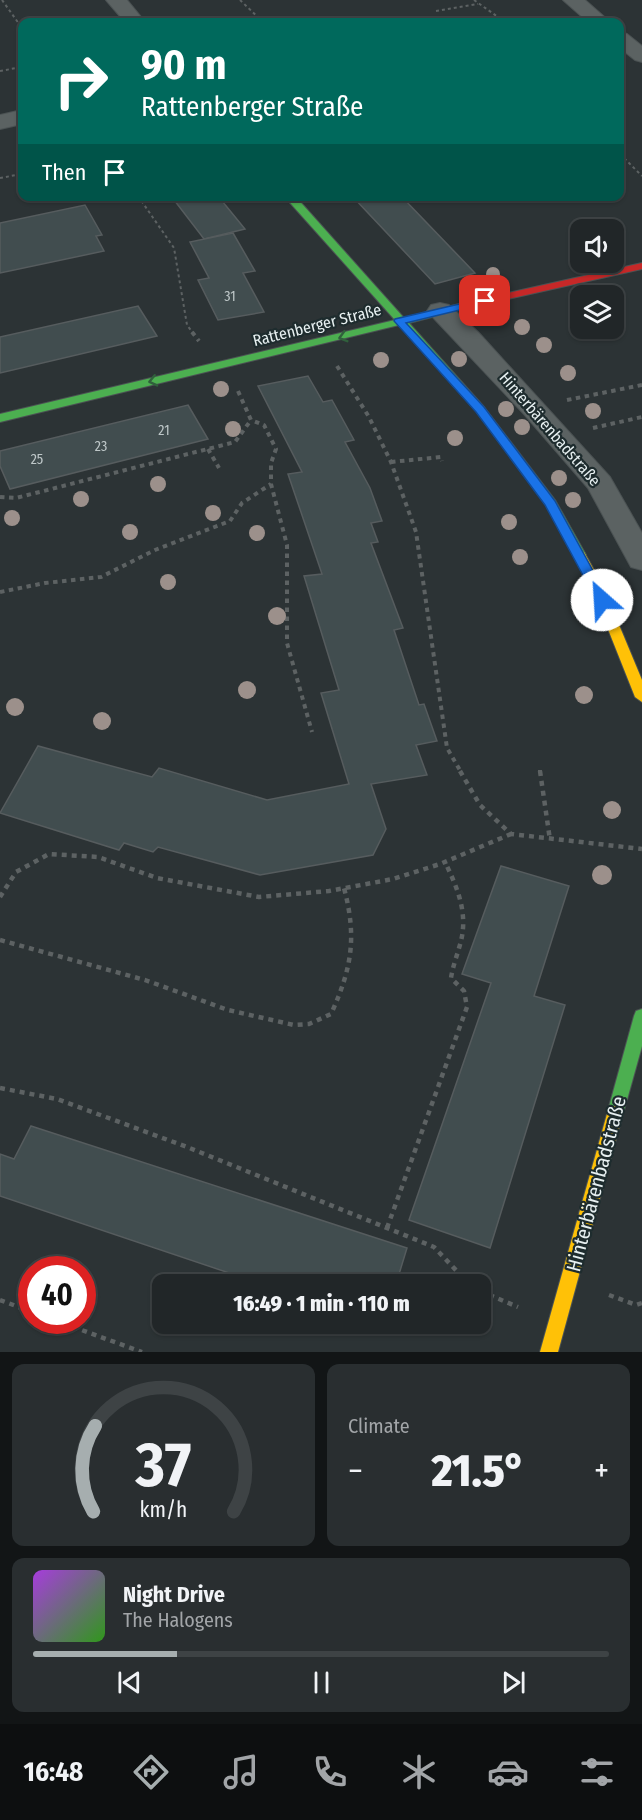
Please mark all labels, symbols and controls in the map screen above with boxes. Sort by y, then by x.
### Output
text: 90 m [141,40,226,90]
icon: right [42,42,120,120]
text: Rattenberger Straße [141,91,363,123]
icon: arrive [98,156,131,189]
text: Then [42,159,86,186]
map controls [570,219,624,339]
button: sound [570,219,624,273]
pin [459,275,510,326]
icon: arrive [468,284,501,317]
button: layers [570,285,624,339]
house number: 31 [224,288,236,305]
street label: Rattenberger Straße [251,300,383,350]
one-way arrow [338,330,349,342]
street label: Hinterbärenbadstraße [495,368,605,490]
one-way arrow [148,374,158,387]
house number: 21 [158,422,170,439]
house number: 23 [95,438,107,455]
house number: 25 [31,451,43,468]
position arrow [570,568,634,632]
street label: Hinterbärenbadstraße [561,1094,631,1274]
speed limit sign: 40 [18,1256,96,1334]
text: 16:49 · 1 min · 110 m [233,1290,410,1317]
text: Climate [348,1414,410,1438]
text: 37 [135,1428,191,1503]
text: 21.5° [431,1444,525,1498]
text: − [348,1451,363,1491]
text: + [594,1451,609,1491]
text: km/h [140,1497,187,1523]
text: Night Drive [123,1581,225,1608]
text: The Halogens [123,1608,233,1632]
icon: previous [113,1666,146,1699]
icon: pause [305,1666,338,1699]
icon: next [497,1666,530,1699]
icon: directions [130,1751,172,1793]
icon: music [220,1751,262,1793]
icon: phone [309,1751,351,1793]
icon: climate [398,1751,440,1793]
icon: car [487,1751,529,1793]
icon: filters [576,1751,618,1793]
text: 16:48 [24,1756,83,1788]

